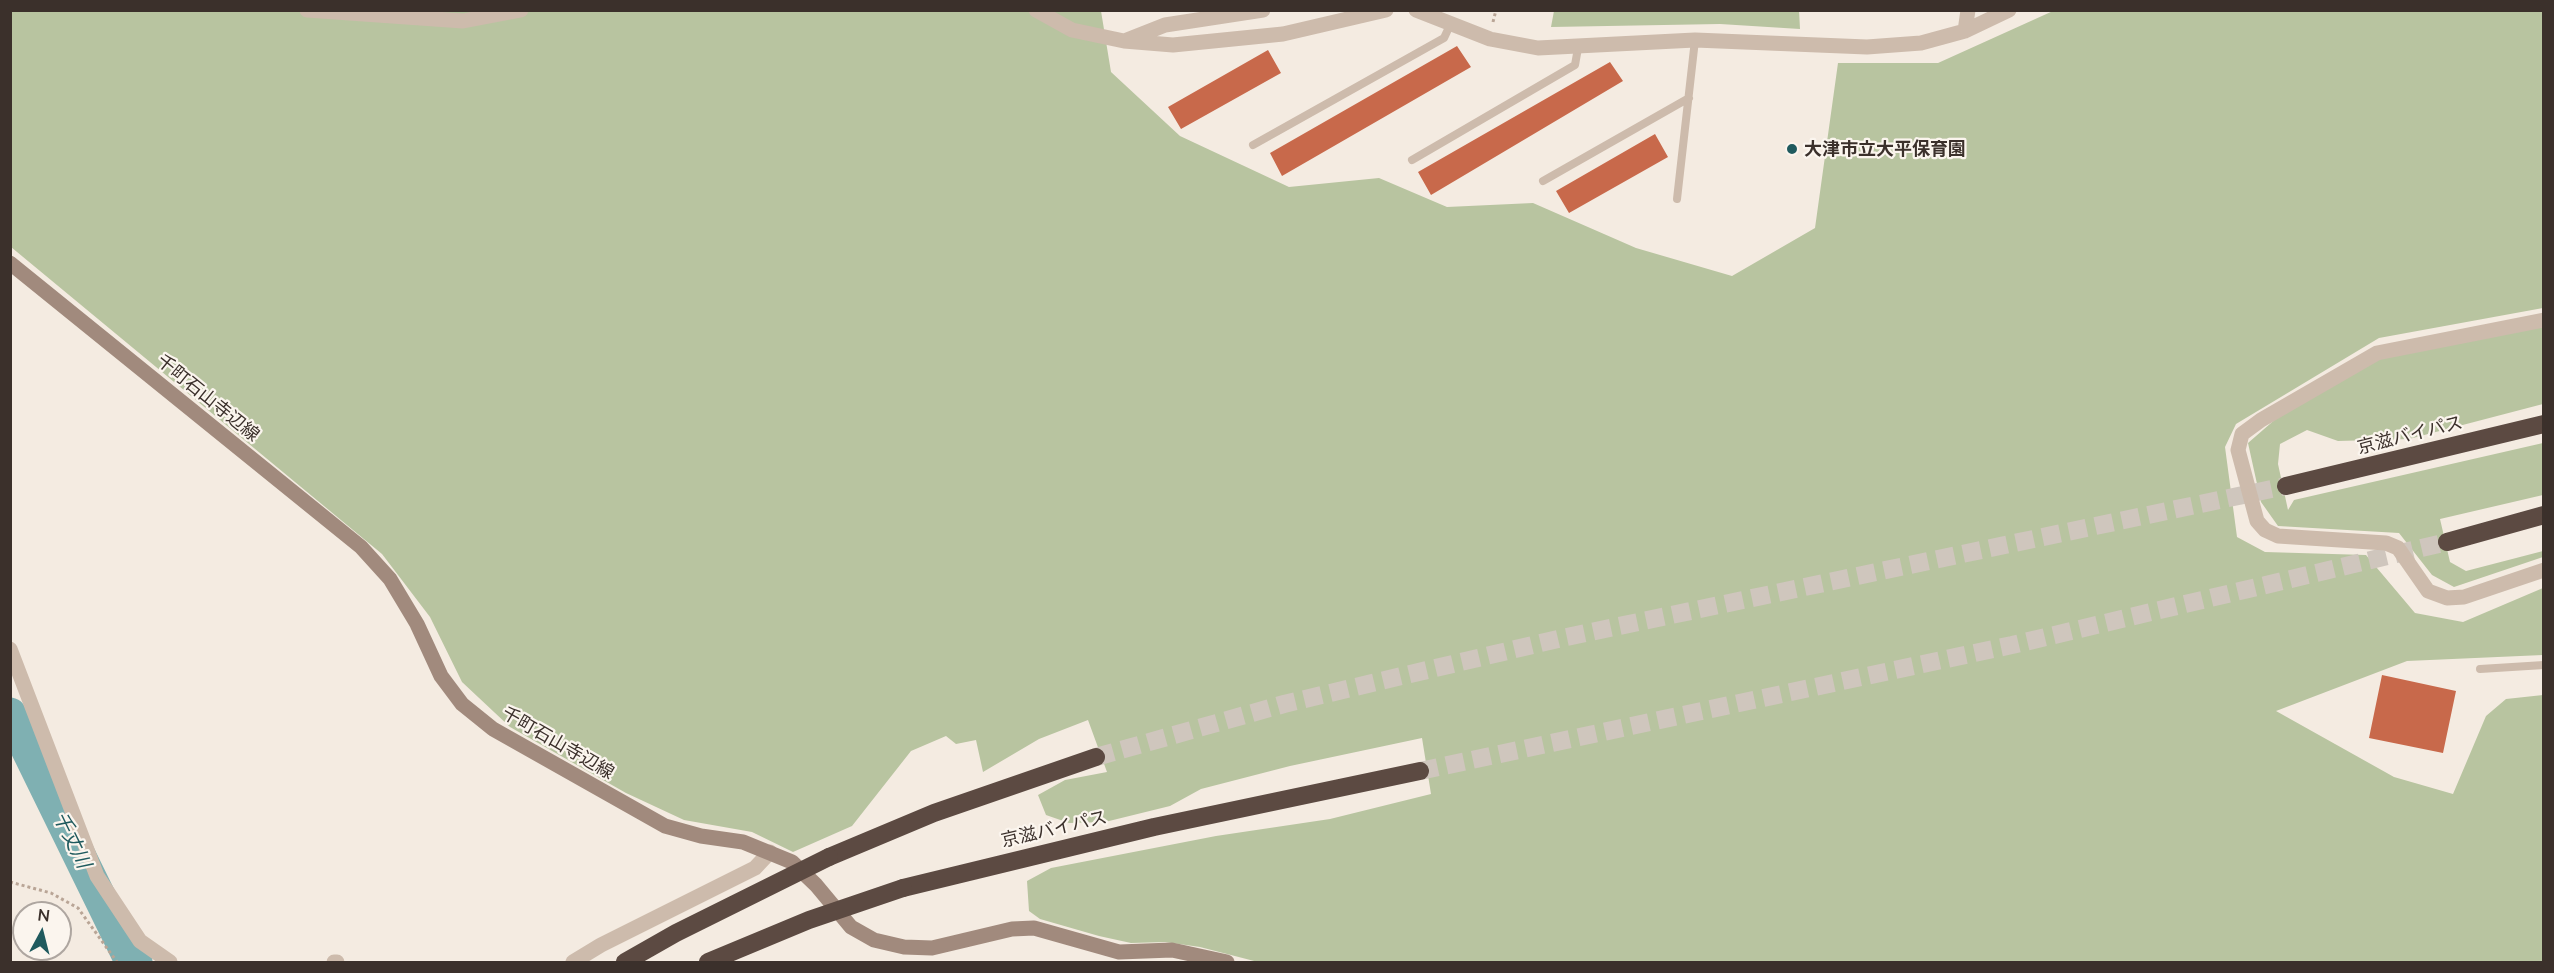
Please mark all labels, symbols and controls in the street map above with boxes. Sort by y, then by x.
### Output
place label: 大津市立大平保育園 [1804,138,1966,160]
marker: 大津市立大平保育園 [1785,142,1799,156]
street label: 千町石山寺辺線 [152,350,264,446]
street label: 京滋バイパス [2355,411,2465,459]
street label: 千町石山寺辺線 [498,702,618,784]
street label: 京滋バイパス [999,806,1109,852]
water label: 千丈川 [48,808,96,872]
north arrow [12,901,72,961]
text: N [37,904,51,925]

